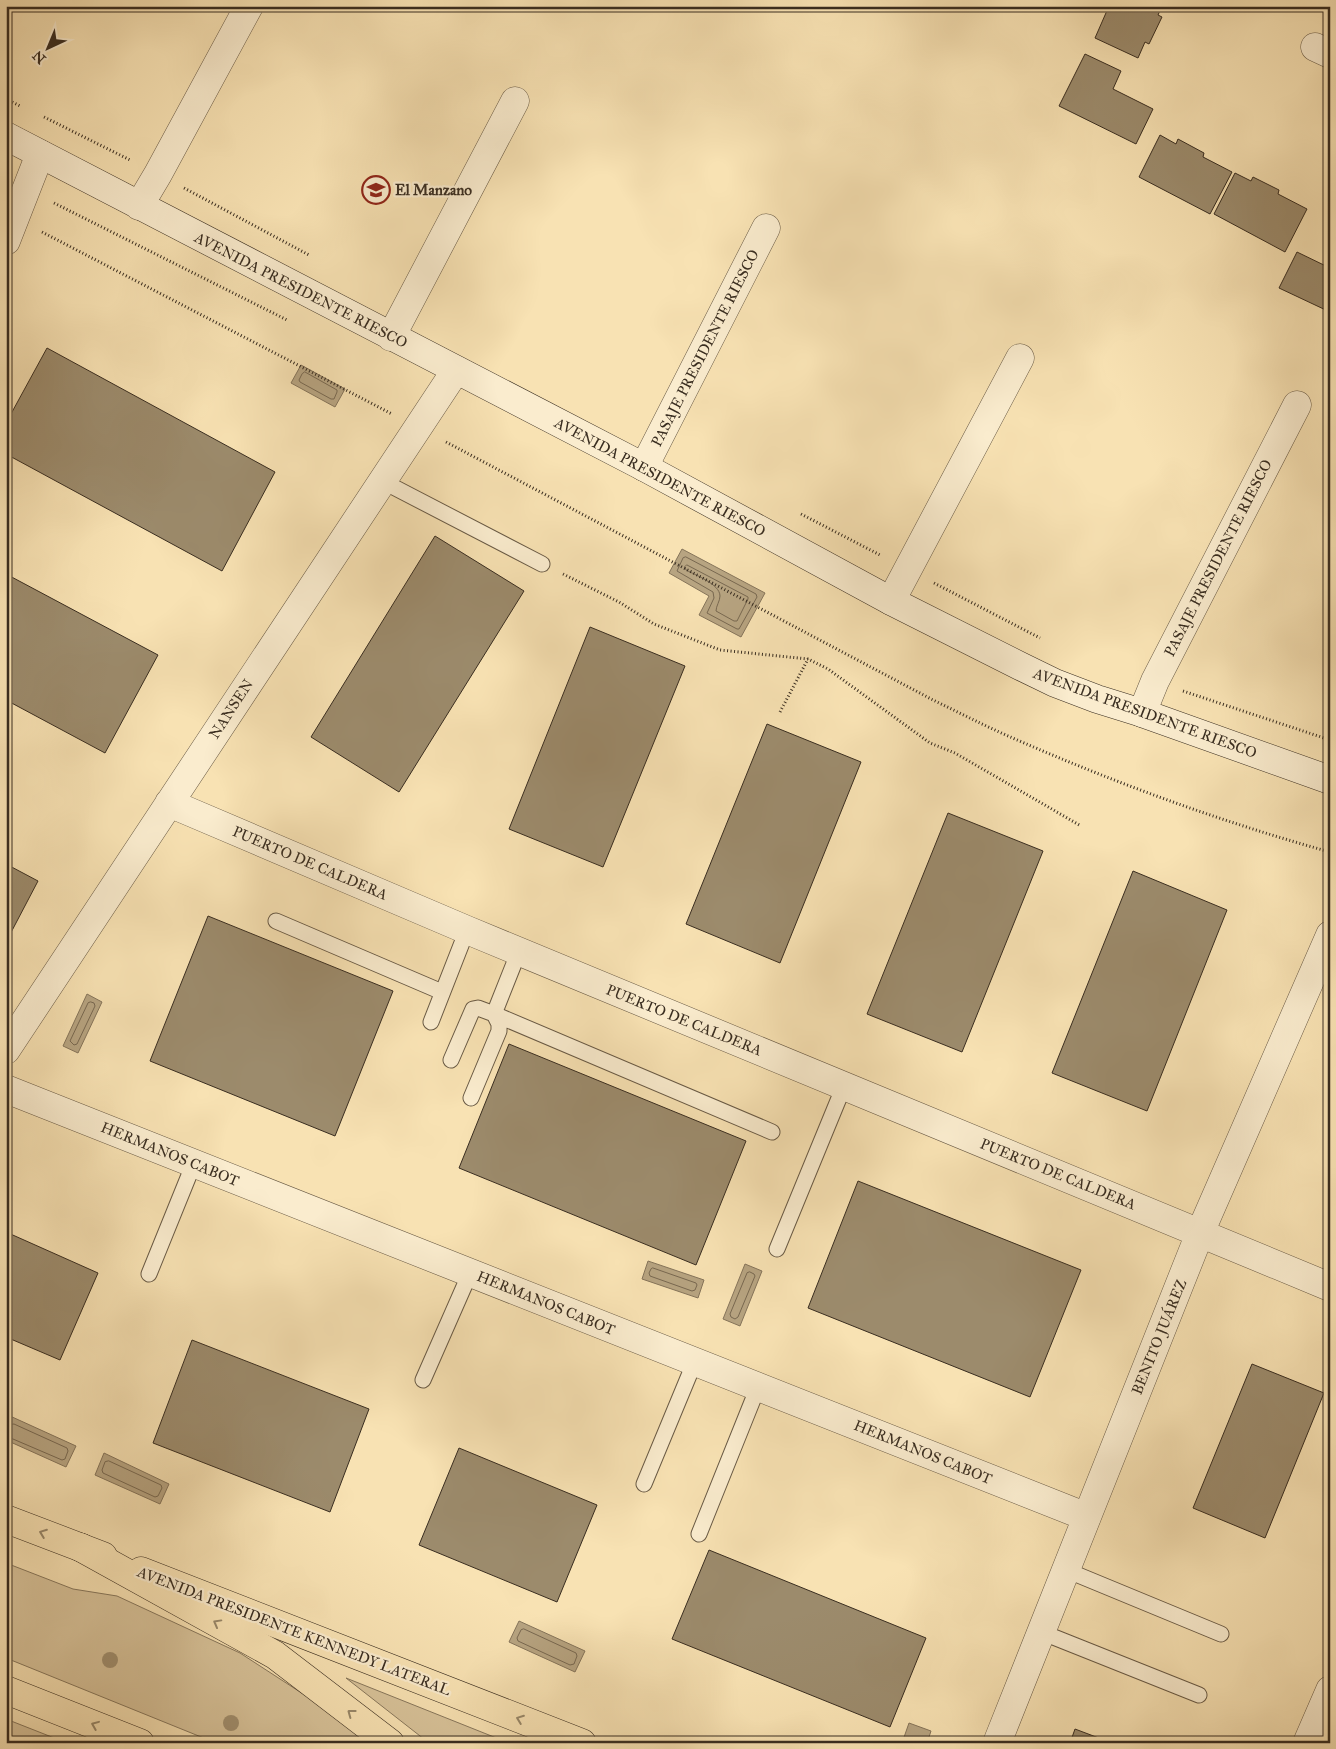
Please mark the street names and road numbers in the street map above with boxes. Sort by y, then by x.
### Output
street label: AVENIDA PRESIDENTE RIESCO [191,228,410,352]
street label: PASAJE PRESIDENTE RIESCO [647,246,764,450]
street label: AVENIDA PRESIDENTE RIESCO [550,413,769,540]
street label: PASAJE PRESIDENTE RIESCO [1160,456,1277,660]
street label: AVENIDA PRESIDENTE RIESCO [1030,664,1259,762]
street label: NANSEN [205,676,257,742]
street label: PUERTO DE CALDERA [230,822,390,904]
street label: PUERTO DE CALDERA [603,980,765,1060]
street label: HERMANOS CABOT [98,1118,242,1190]
street label: PUERTO DE CALDERA [977,1134,1139,1214]
street label: HERMANOS CABOT [474,1267,618,1339]
street label: BENITO JUÁREZ [1127,1276,1191,1398]
street label: HERMANOS CABOT [851,1416,995,1488]
street label: AVENIDA PRESIDENTE KENNEDY LATERAL [134,1562,453,1699]

